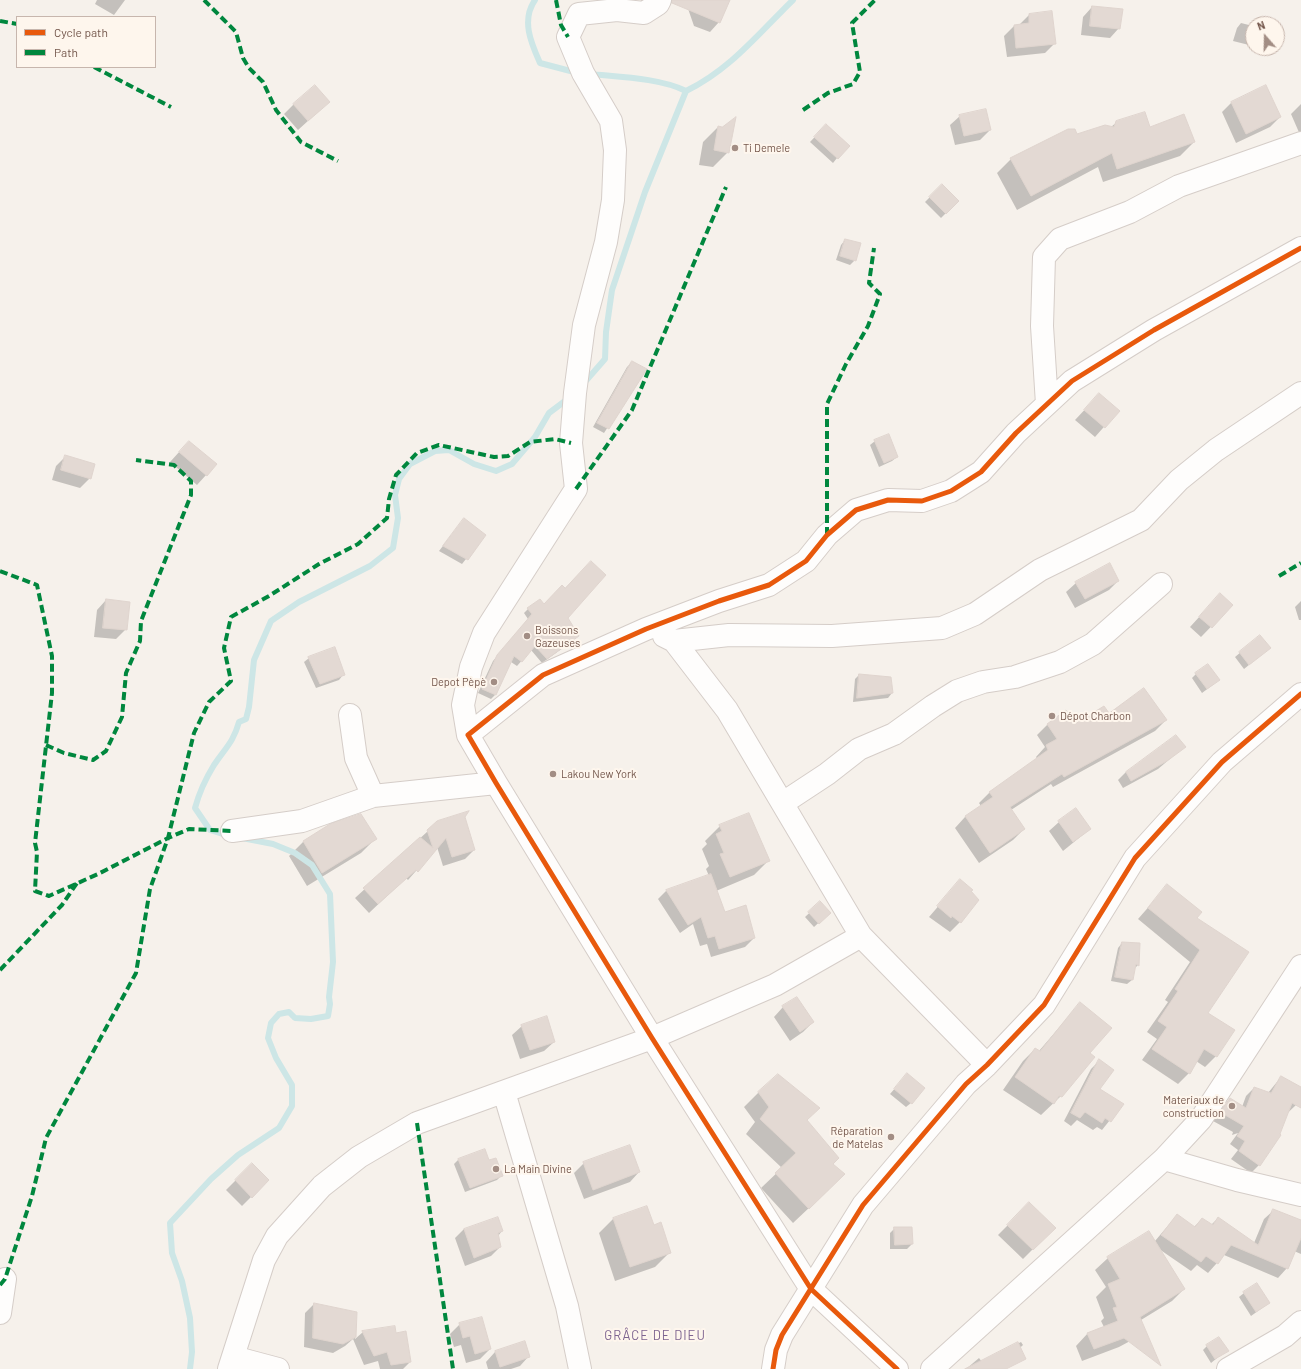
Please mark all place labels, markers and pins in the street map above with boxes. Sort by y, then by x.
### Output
place label: Ti Demele [743,141,790,155]
marker: Ti Demele [730,143,740,153]
place label: Boissons Gazeuses [535,623,580,649]
marker: Boissons Gazeuses [522,631,532,641]
place label: Depot Pèpè [431,675,486,689]
marker: Depot Pèpè [489,677,499,687]
place label: Dépot Charbon [1060,709,1131,723]
marker: Dépot Charbon [1047,711,1057,721]
place label: Lakou New York [561,767,637,781]
marker: Lakou New York [548,769,558,779]
place label: Materiaux de construction [1163,1093,1224,1119]
marker: Materiaux de construction [1227,1101,1237,1111]
place label: Réparation de Matelas [830,1124,883,1150]
marker: Réparation de Matelas [886,1132,896,1142]
place label: La Main Divine [504,1162,572,1176]
marker: La Main Divine [491,1164,501,1174]

